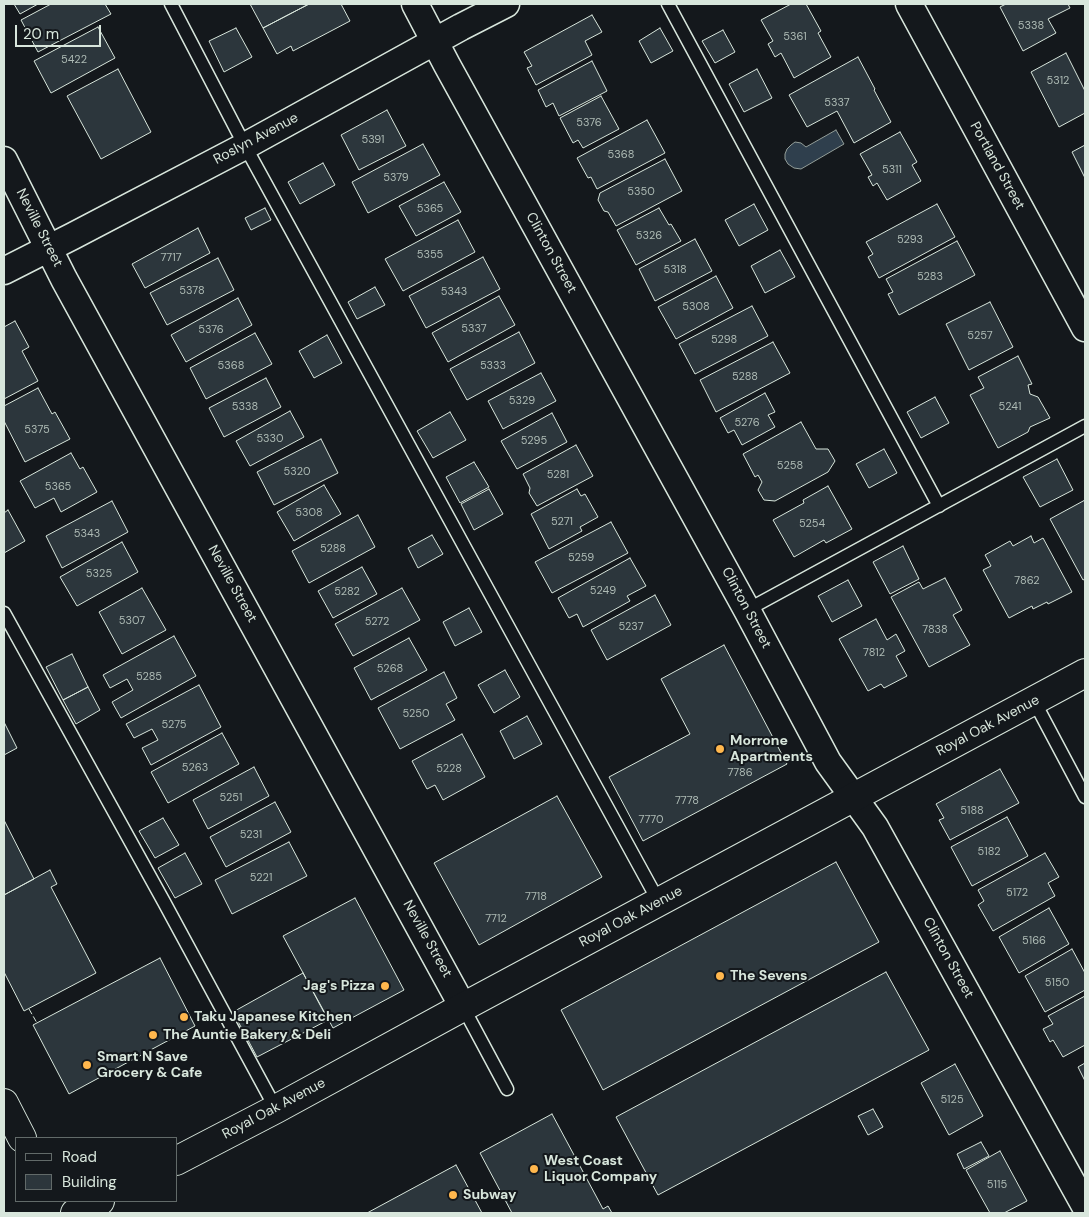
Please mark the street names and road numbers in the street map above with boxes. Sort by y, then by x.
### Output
street label: Roslyn Avenue [211,110,301,168]
street label: Portland Street [966,119,1028,213]
street label: Neville Street [12,186,66,270]
street label: Clinton Street [522,210,580,296]
street label: Neville Street [204,542,260,626]
street label: Clinton Street [718,565,774,651]
street label: Royal Oak Avenue [934,692,1042,760]
street label: Royal Oak Avenue [577,883,685,951]
street label: Neville Street [399,897,455,981]
street label: Clinton Street [919,915,977,1001]
street label: Royal Oak Avenue [220,1075,328,1143]

